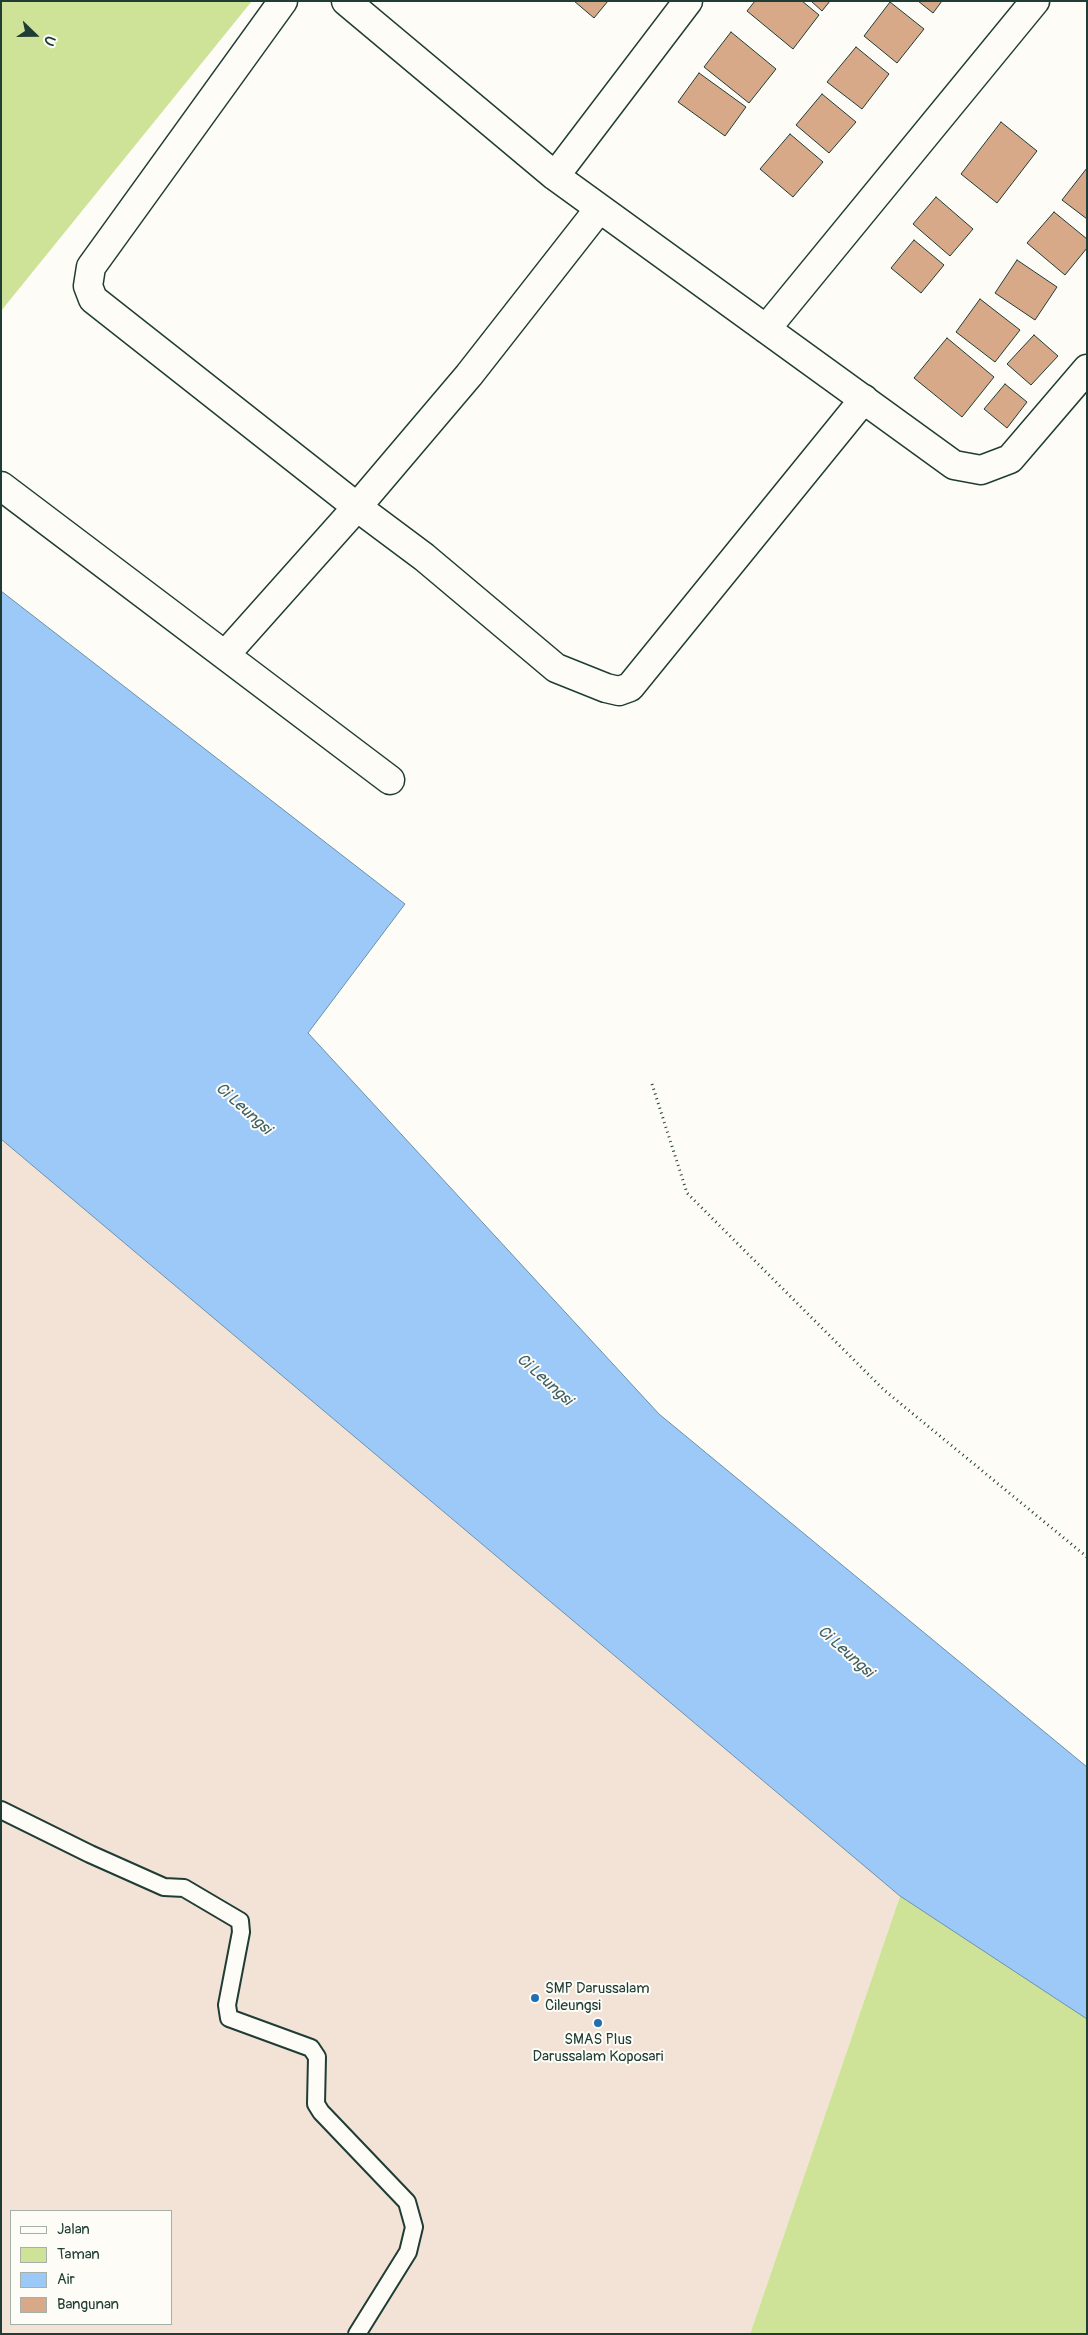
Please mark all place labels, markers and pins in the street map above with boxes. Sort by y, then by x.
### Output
place label: SMP Darussalam Cileungsi [545,1980,650,2015]
marker: SMP Darussalam Cileungsi [529,1992,541,2004]
marker: SMAS Plus Darussalam Koposari [592,2017,604,2029]
place label: SMAS Plus Darussalam Koposari [533,2031,663,2066]

